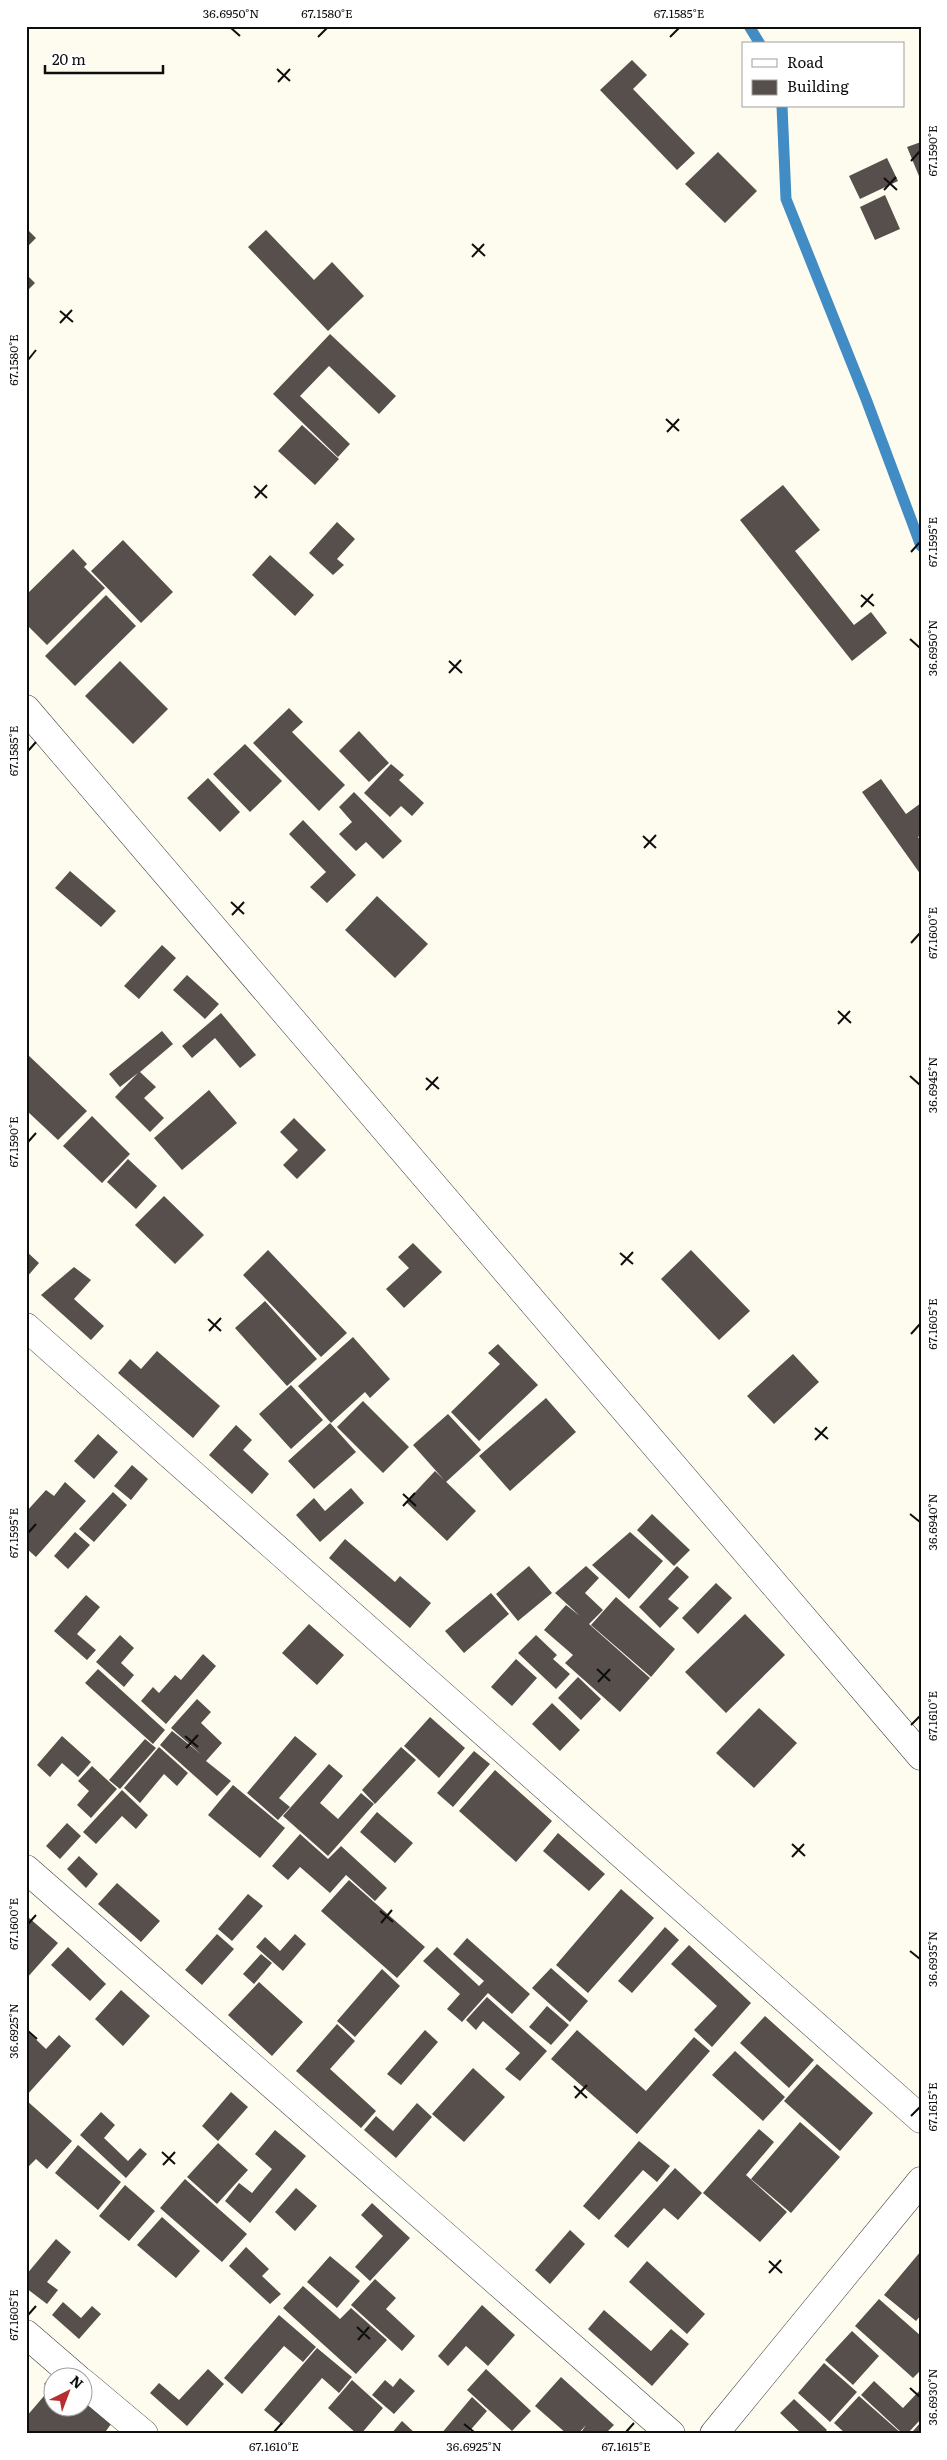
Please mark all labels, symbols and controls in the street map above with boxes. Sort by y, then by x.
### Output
text: 36.6950°N [203,4,259,22]
text: 67.1580°E [301,4,353,22]
text: 67.1585°E [654,4,705,22]
scale bar [45,42,162,74]
legend [742,42,904,108]
text: 20 m [52,47,86,70]
text: Road [787,50,823,73]
text: Building [787,74,849,97]
text: 67.1590°E [923,125,941,177]
text: 67.1580°E [4,334,22,386]
text: 67.1595°E [923,517,941,567]
text: 36.6950°N [923,620,941,676]
text: 67.1585°E [4,725,22,776]
text: 67.1600°E [923,907,941,959]
text: 36.6945°N [923,1057,941,1113]
text: 67.1590°E [4,1116,22,1168]
text: 67.1605°E [923,1298,941,1350]
text: 36.6940°N [923,1493,941,1551]
text: 67.1595°E [4,1508,22,1558]
text: 67.1610°E [923,1691,941,1741]
text: 67.1600°E [4,1898,22,1950]
text: 36.6935°N [923,1931,941,1987]
text: 36.6925°N [4,2003,22,2059]
text: 67.1615°E [923,2082,941,2132]
text: 67.1605°E [4,2289,22,2341]
north arrow [42,2368,92,2418]
text: 36.6930°N [923,2368,941,2426]
text: N [66,2370,89,2393]
text: 67.1610°E [249,2437,299,2455]
text: 36.6925°N [446,2437,502,2455]
text: 67.1615°E [601,2437,651,2455]

